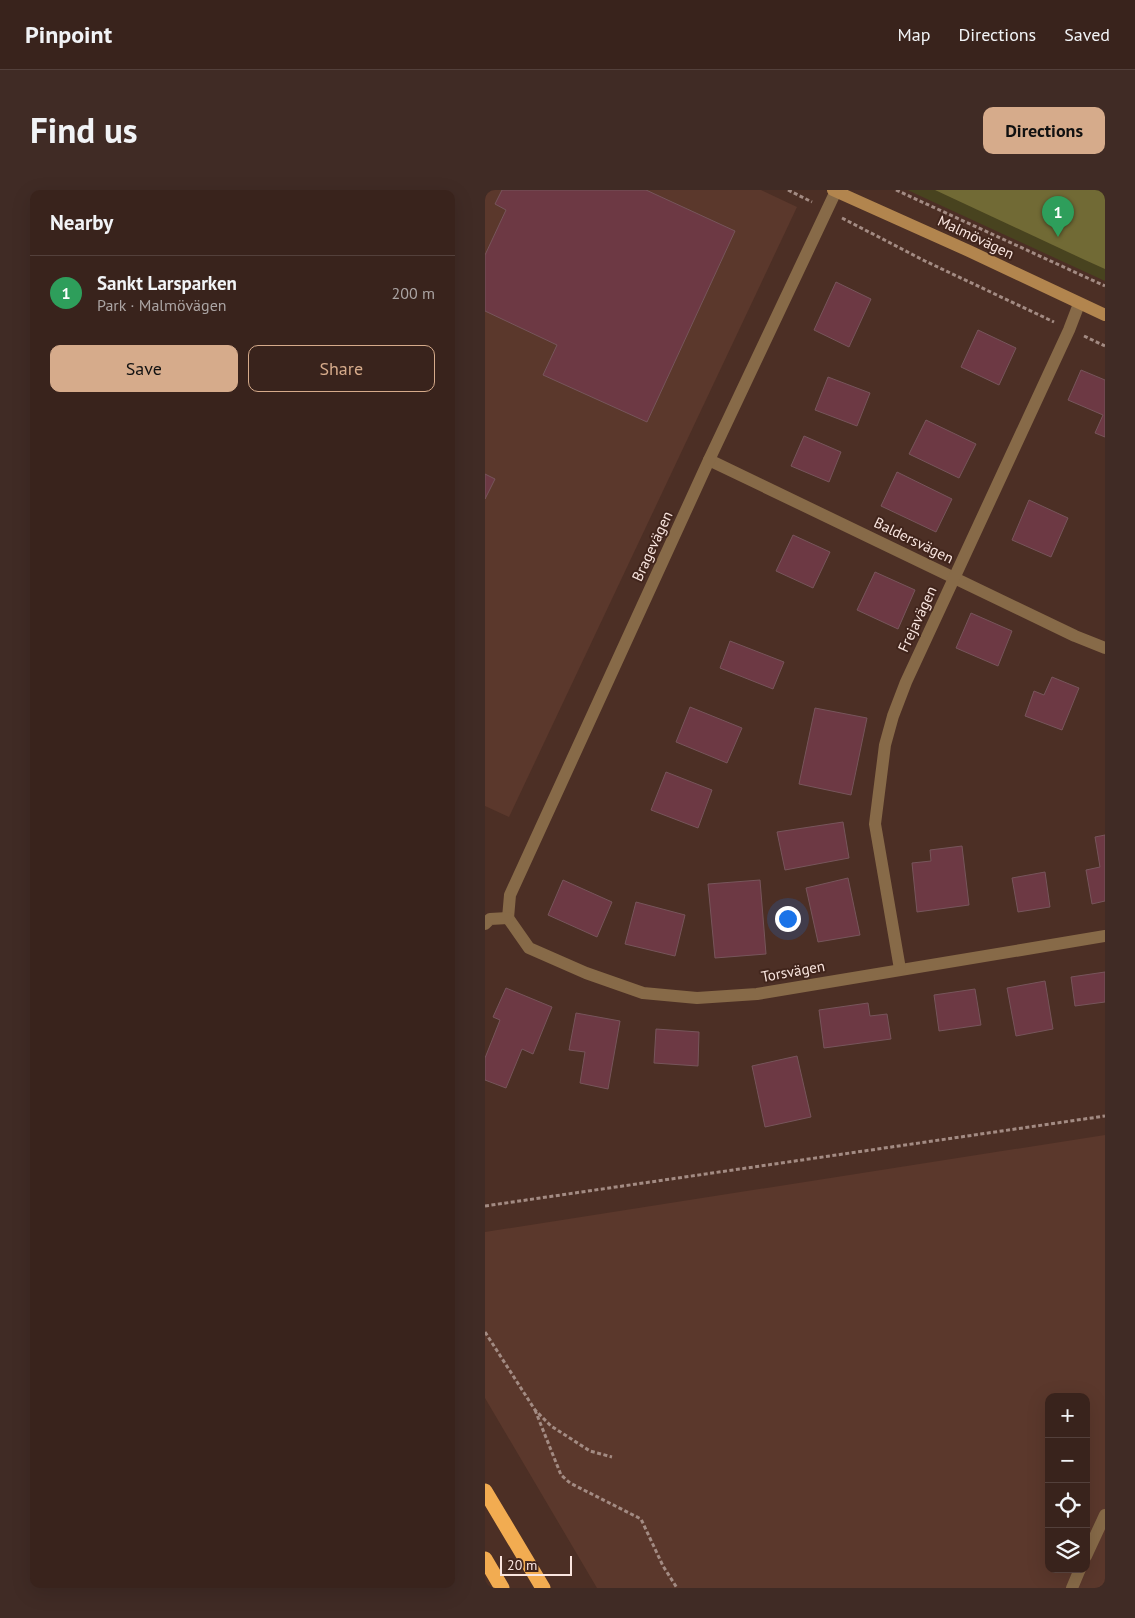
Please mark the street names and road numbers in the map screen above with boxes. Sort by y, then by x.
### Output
street label: Malmövägen [935,211,1017,263]
street label: Bragevägen [627,508,677,584]
street label: Baldersvägen [871,513,957,567]
street label: Frejavägen [893,583,941,655]
street label: Torsvägen [760,956,826,986]

